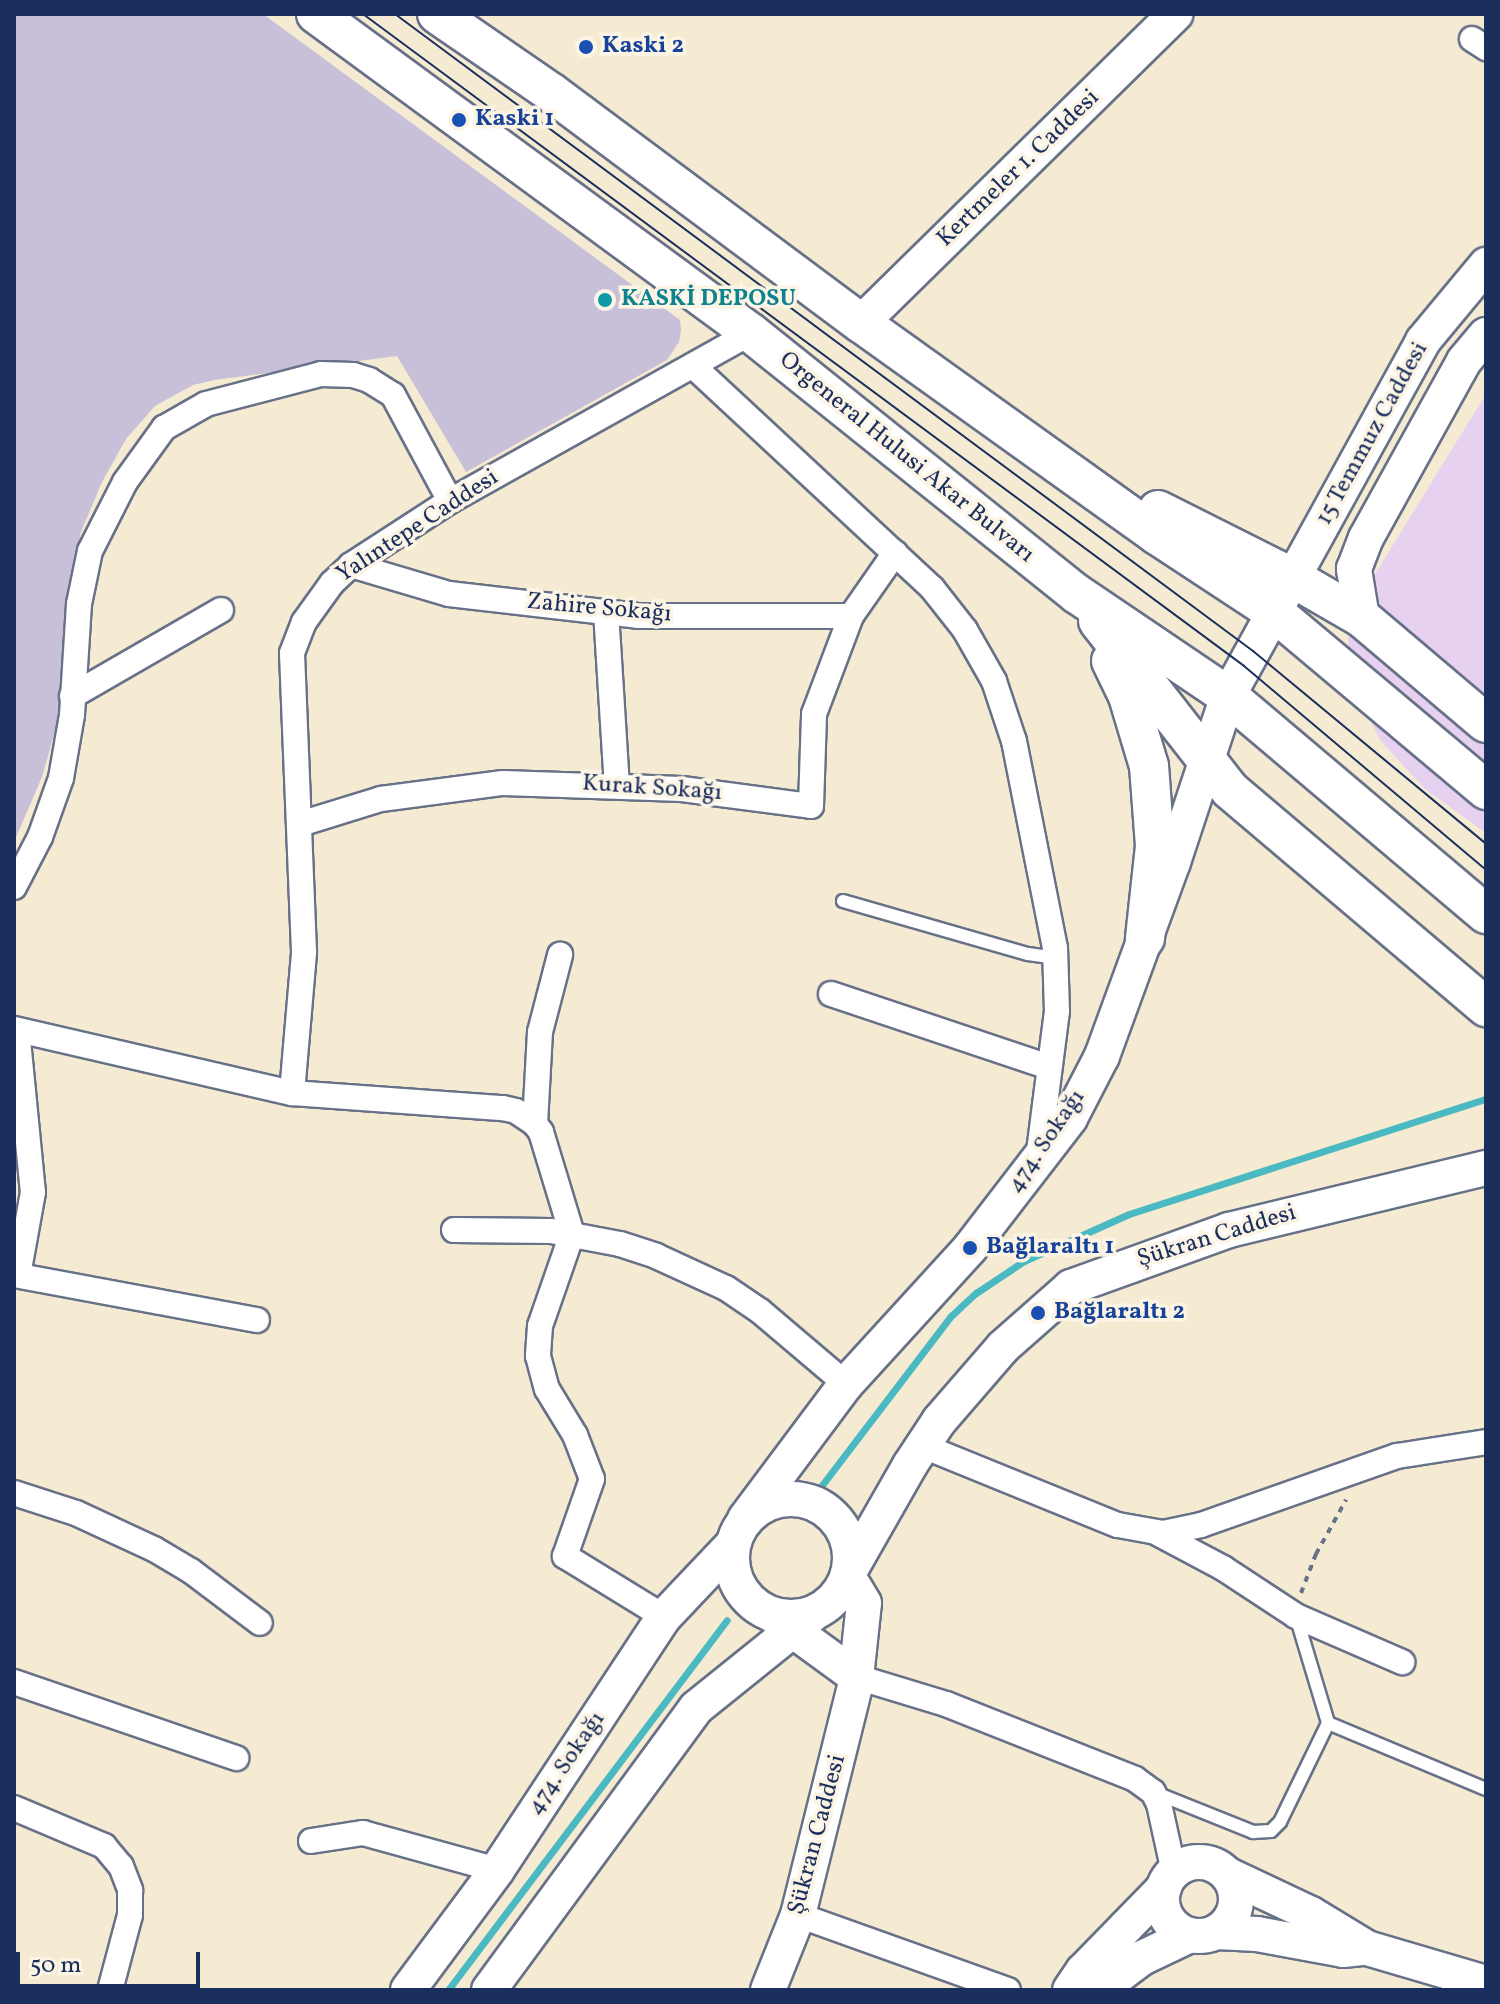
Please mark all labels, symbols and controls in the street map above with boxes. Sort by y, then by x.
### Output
place label: Kaski 2 [602,33,684,61]
marker: Kaski 2 [577,38,595,56]
street label: Kertmeler 1. Caddesi [932,84,1106,254]
place label: Kaski 1 [475,106,554,134]
marker: Kaski 1 [450,111,468,129]
place label: KASKİ DEPOSU [621,286,796,314]
marker: KASKİ DEPOSU [596,291,614,309]
street label: 15 Temmuz Caddesi [1311,337,1435,531]
street label: Orgeneral Hulusi Akar Bulvarı [773,346,1039,570]
street label: Yalıntepe Caddesi [332,464,504,590]
street label: Zahire Sokağı [525,588,673,630]
street label: Kurak Sokağı [581,770,723,808]
street label: 474. Sokağı [1002,1085,1092,1199]
street label: Şükran Caddesi [1134,1199,1300,1275]
place label: Bağlaraltı 1 [986,1234,1114,1262]
marker: Bağlaraltı 1 [961,1239,979,1257]
place label: Bağlaraltı 2 [1054,1299,1185,1327]
marker: Bağlaraltı 2 [1029,1304,1047,1322]
street label: 474. Sokağı [522,1707,612,1821]
street label: Şükran Caddesi [783,1752,853,1918]
scale bar [20,1936,204,1986]
text: 50 m [30,1949,82,1983]

